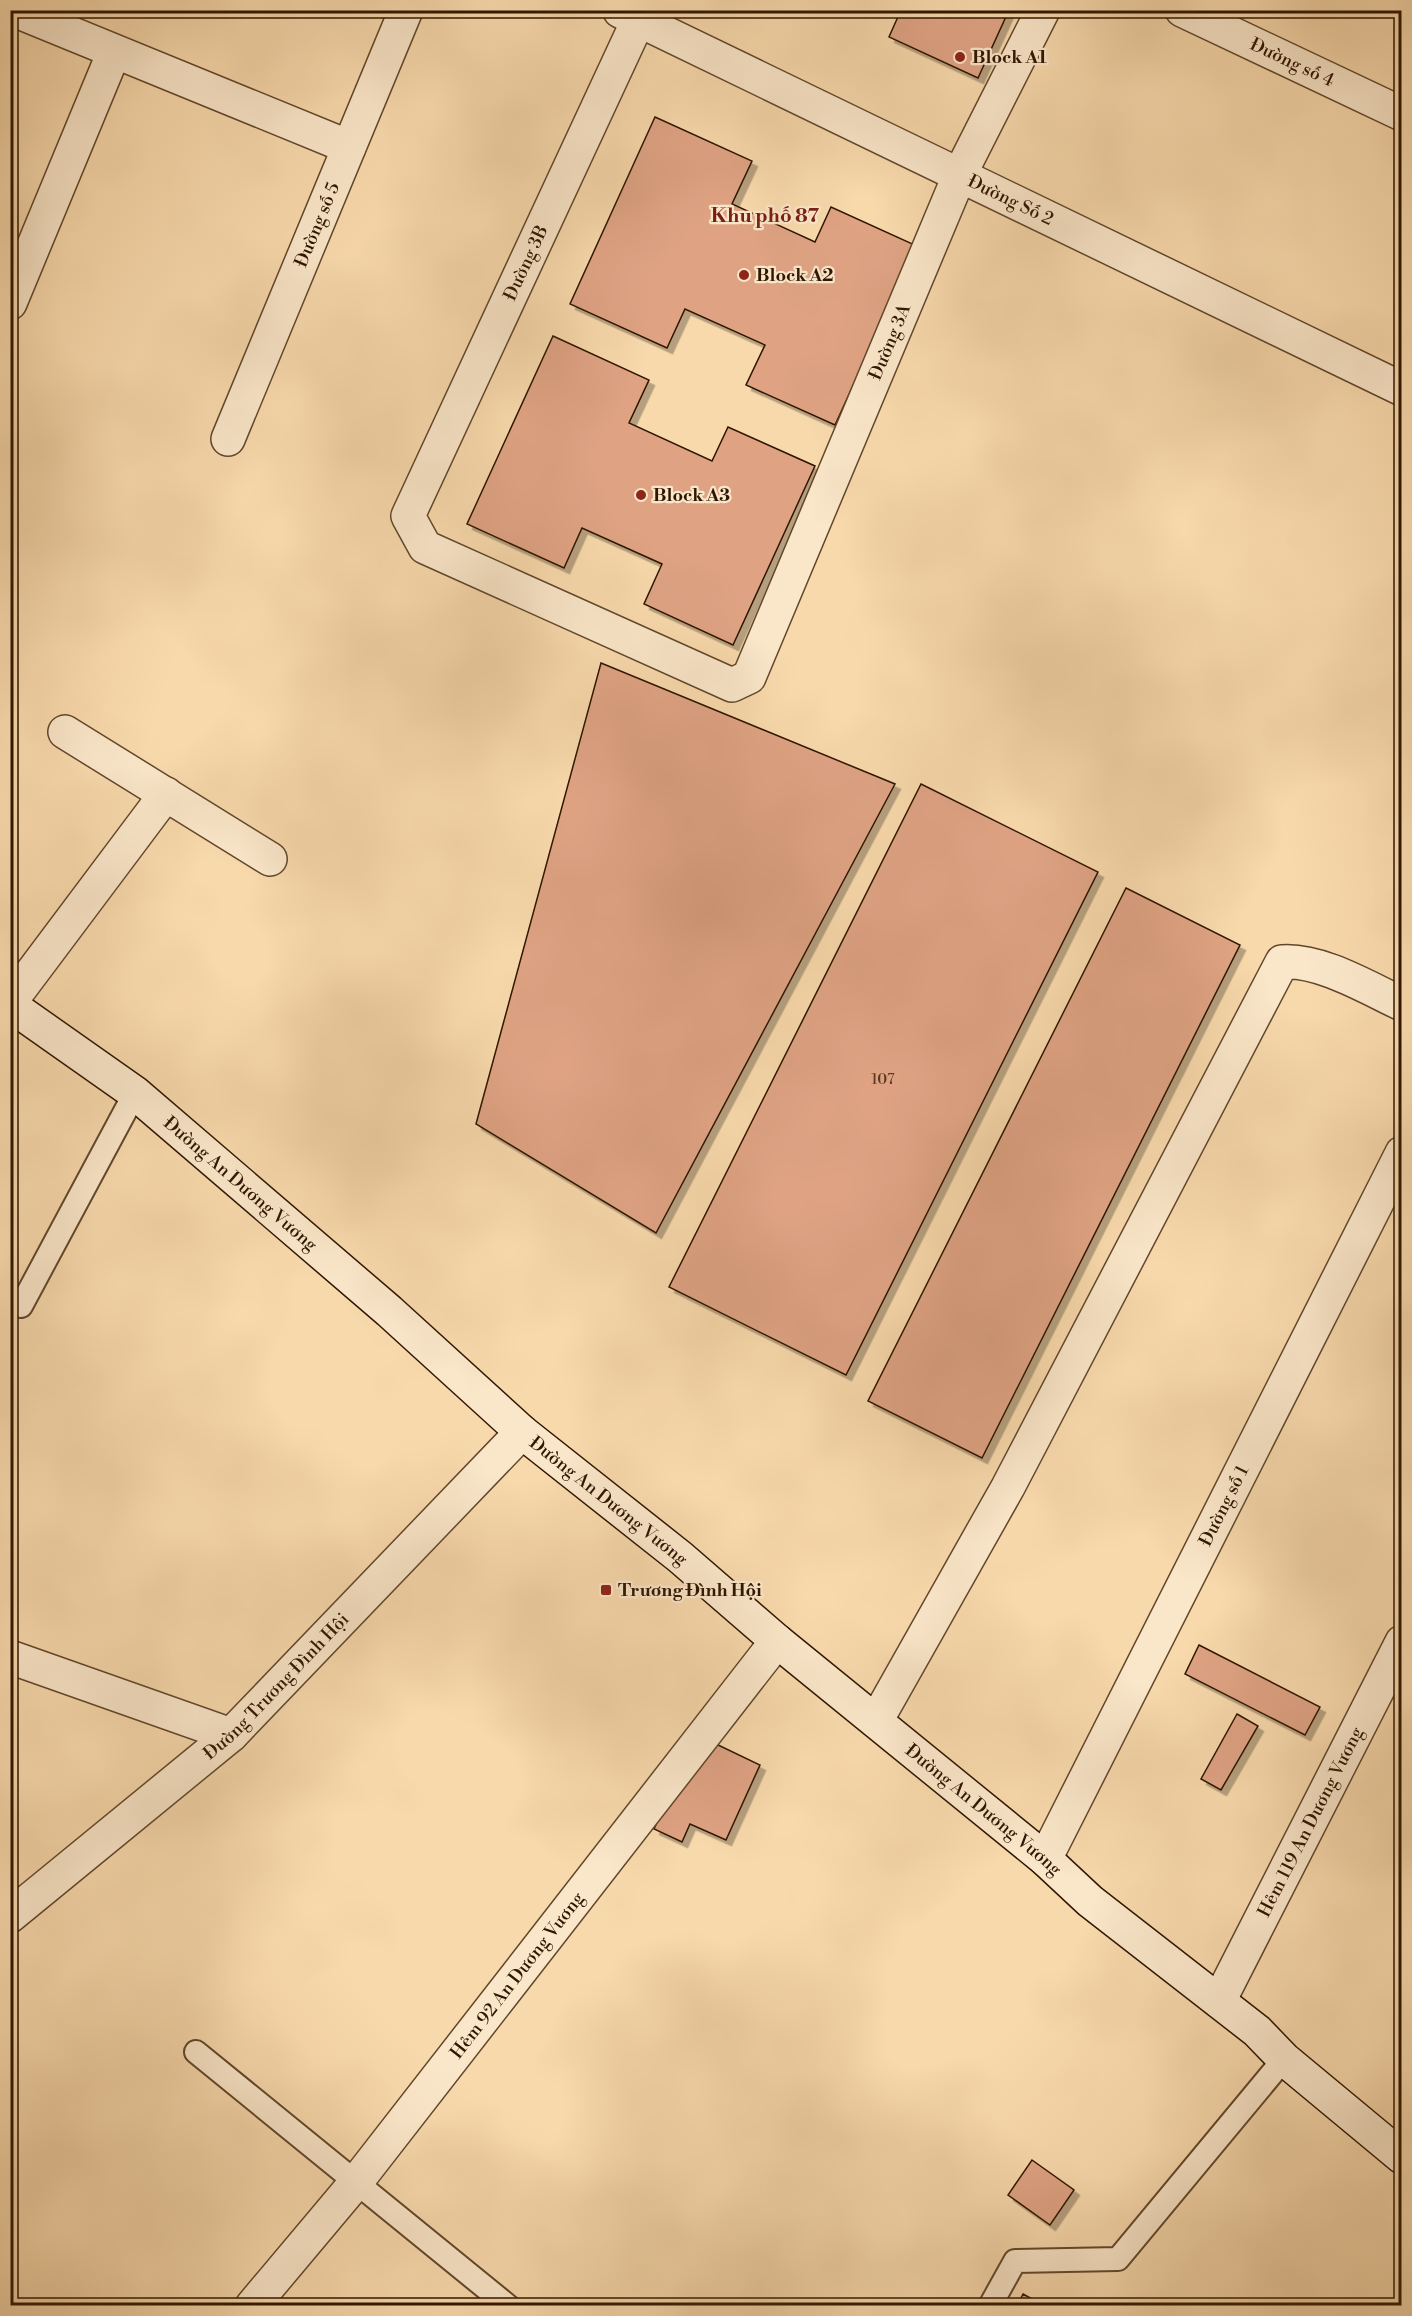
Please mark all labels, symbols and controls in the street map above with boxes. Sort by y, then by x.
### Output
street label: Đường số 4 [1246,32,1338,92]
place label: Block A1 [972,46,1047,69]
marker: Block A1 [953,50,967,64]
street label: Đường Số 2 [964,169,1057,230]
street label: Đường số 5 [289,179,345,271]
district label: Khu phố 87 [711,204,819,229]
street label: Đường 3B [499,222,553,304]
place label: Block A2 [756,264,833,287]
marker: Block A2 [737,268,751,282]
street label: Đường 3A [863,300,916,383]
place label: Block A3 [653,484,730,507]
marker: Block A3 [634,488,648,502]
house number: 107 [871,1070,895,1089]
street label: Đường An Dương Vương [159,1111,323,1256]
street label: Đường An Dương Vương [525,1431,693,1571]
street label: Đường số 1 [1194,1461,1254,1550]
place label: Trương Đình Hội [618,1579,762,1602]
marker: Trương Đình Hội [599,1583,613,1597]
street label: Đường Trương Đình Hội [198,1608,354,1765]
street label: Hẻm 119 An Dương Vương [1252,1722,1369,1921]
street label: Đường An Dương Vương [901,1739,1067,1881]
street label: Hẻm 92 An Dương Vương [445,1887,590,2063]

